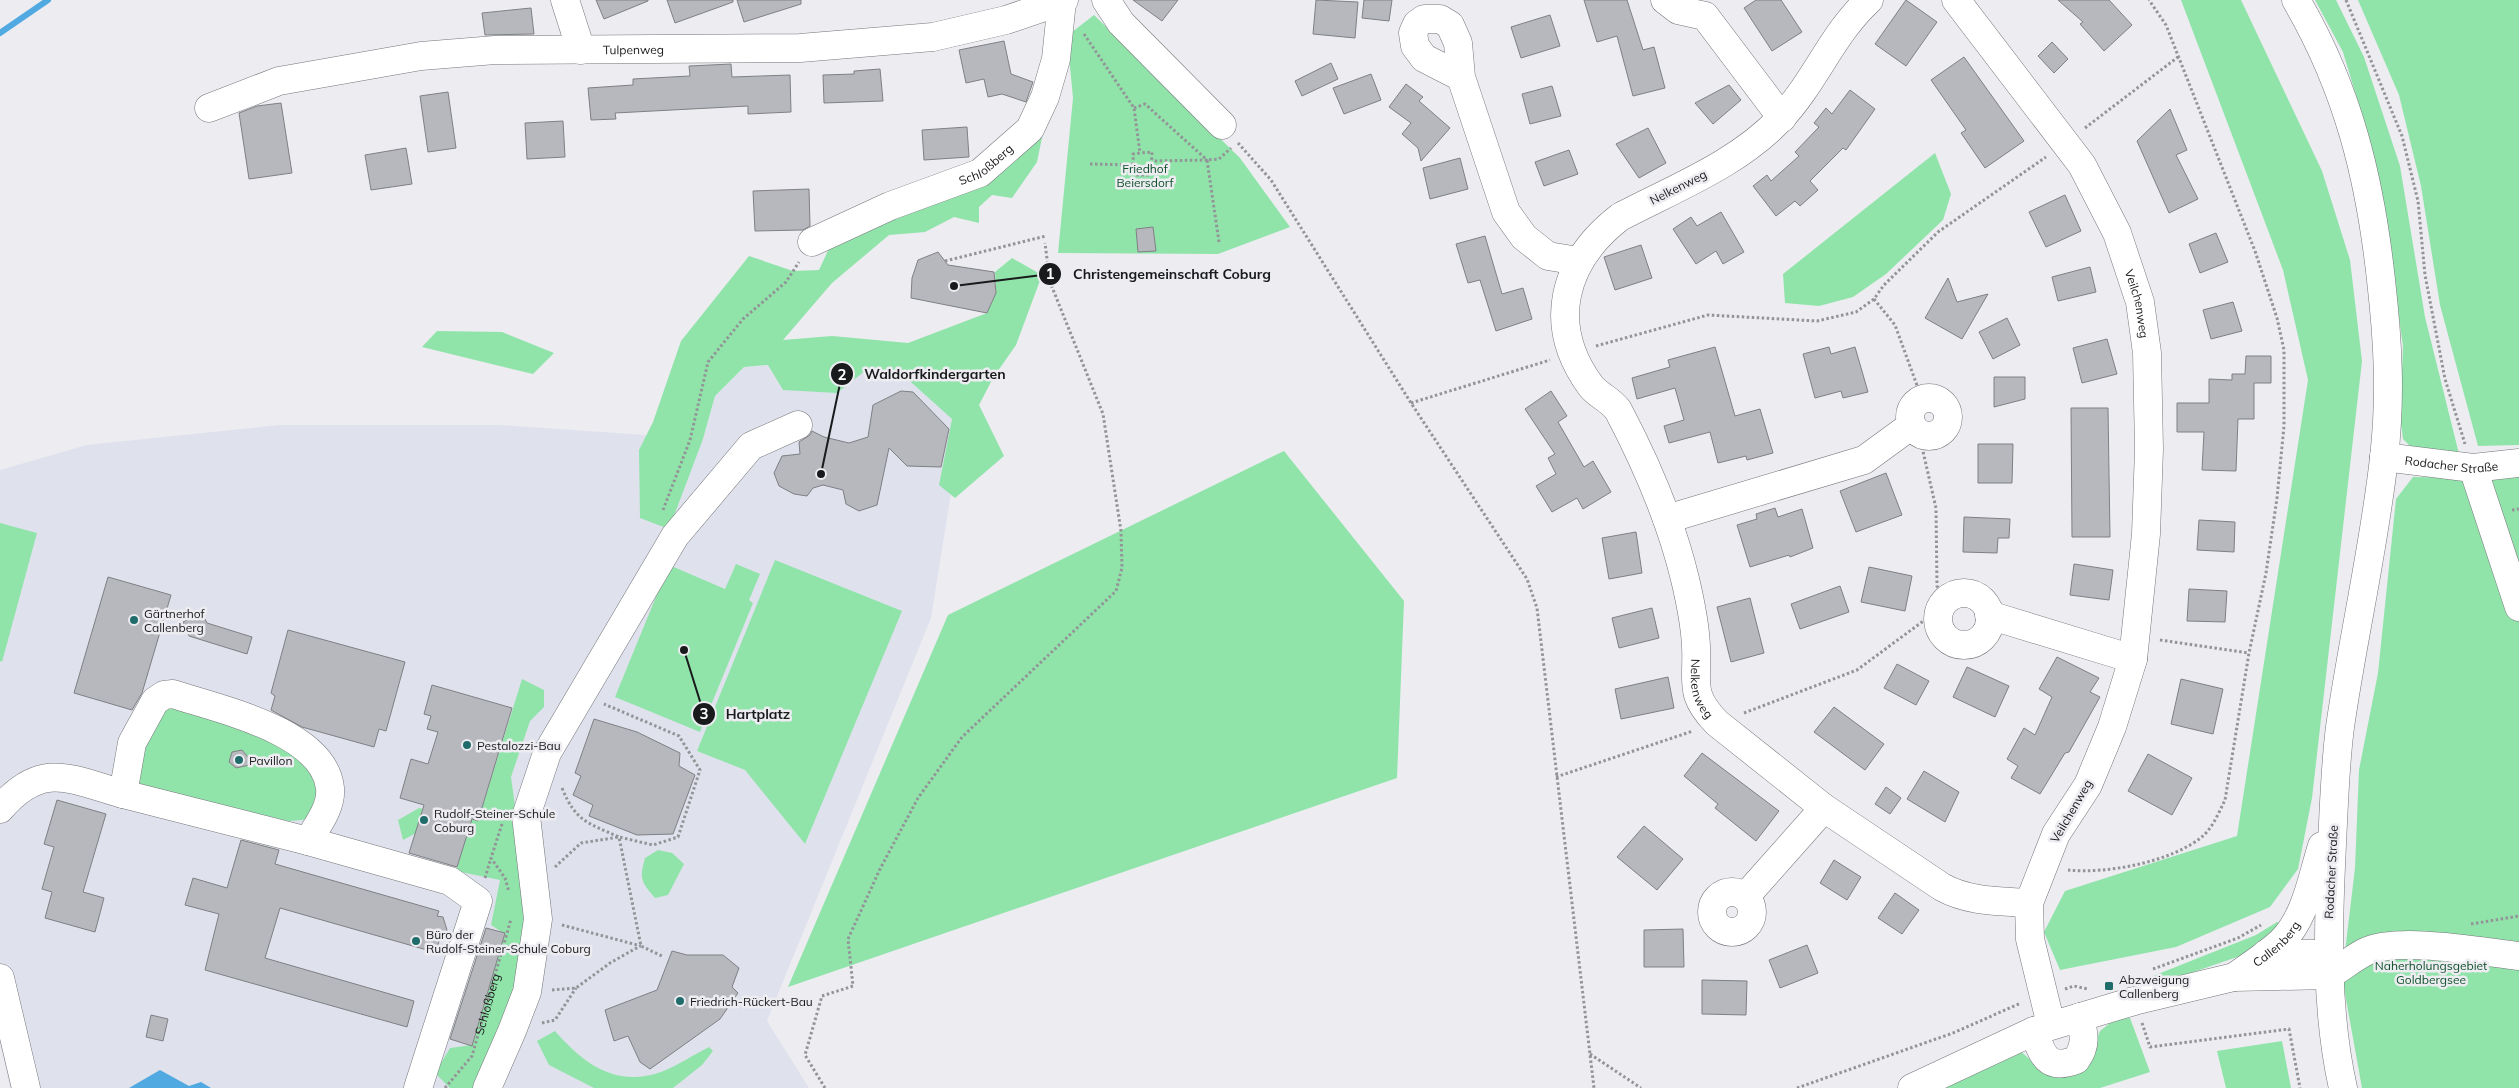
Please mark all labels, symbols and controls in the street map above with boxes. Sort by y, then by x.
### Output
street label: Tulpenweg [603,41,664,57]
street label: Schloßberg [956,140,1016,188]
park label: Friedhof Beiersdorf [1116,161,1174,190]
street label: Nelkenweg [1647,166,1709,208]
callout: Christengemeinschaft Coburg [1038,260,1281,289]
text: 1 [1045,264,1055,283]
text: Christengemeinschaft Coburg [1073,265,1271,283]
street label: Veilchenweg [2122,267,2152,339]
callout: Waldorfkindergarten [830,360,1016,389]
text: 2 [837,365,847,384]
text: Waldorfkindergarten [864,365,1006,383]
street label: Rodacher Straße [2404,452,2499,476]
place label: Gärtnerhof Callenberg [144,606,206,635]
marker: Gärtnerhof Callenberg [128,614,140,626]
street label: Nelkenweg [1688,659,1717,721]
callout: Hartplatz [691,699,801,728]
text: 3 [699,704,709,723]
text: Hartplatz [726,705,790,723]
place label: Pestalozzi-Bau [477,738,561,753]
marker: Pestalozzi-Bau [461,739,473,751]
place label: Pavillon [249,753,293,768]
marker: Pavillon [233,754,245,766]
street label: Veilchenweg [2047,777,2095,845]
place label: Rudolf-Steiner-Schule Coburg [434,806,555,835]
marker: Rudolf-Steiner-Schule Coburg [418,814,430,826]
street label: Rodacher Straße [2321,825,2341,919]
street label: Callenberg [2250,918,2303,969]
place label: Büro der Rudolf-Steiner-Schule Coburg [426,927,591,956]
marker: Büro der Rudolf-Steiner-Schule Coburg [410,935,422,947]
park label: Naherholungsgebiet Goldbergsee [2375,958,2487,987]
street label: Schloßberg [471,972,503,1036]
place label: Abzweigung Callenberg [2119,972,2189,1001]
marker: Abzweigung Callenberg [2103,980,2115,992]
place label: Friedrich-Rückert-Bau [690,994,813,1009]
marker: Friedrich-Rückert-Bau [674,995,686,1007]

